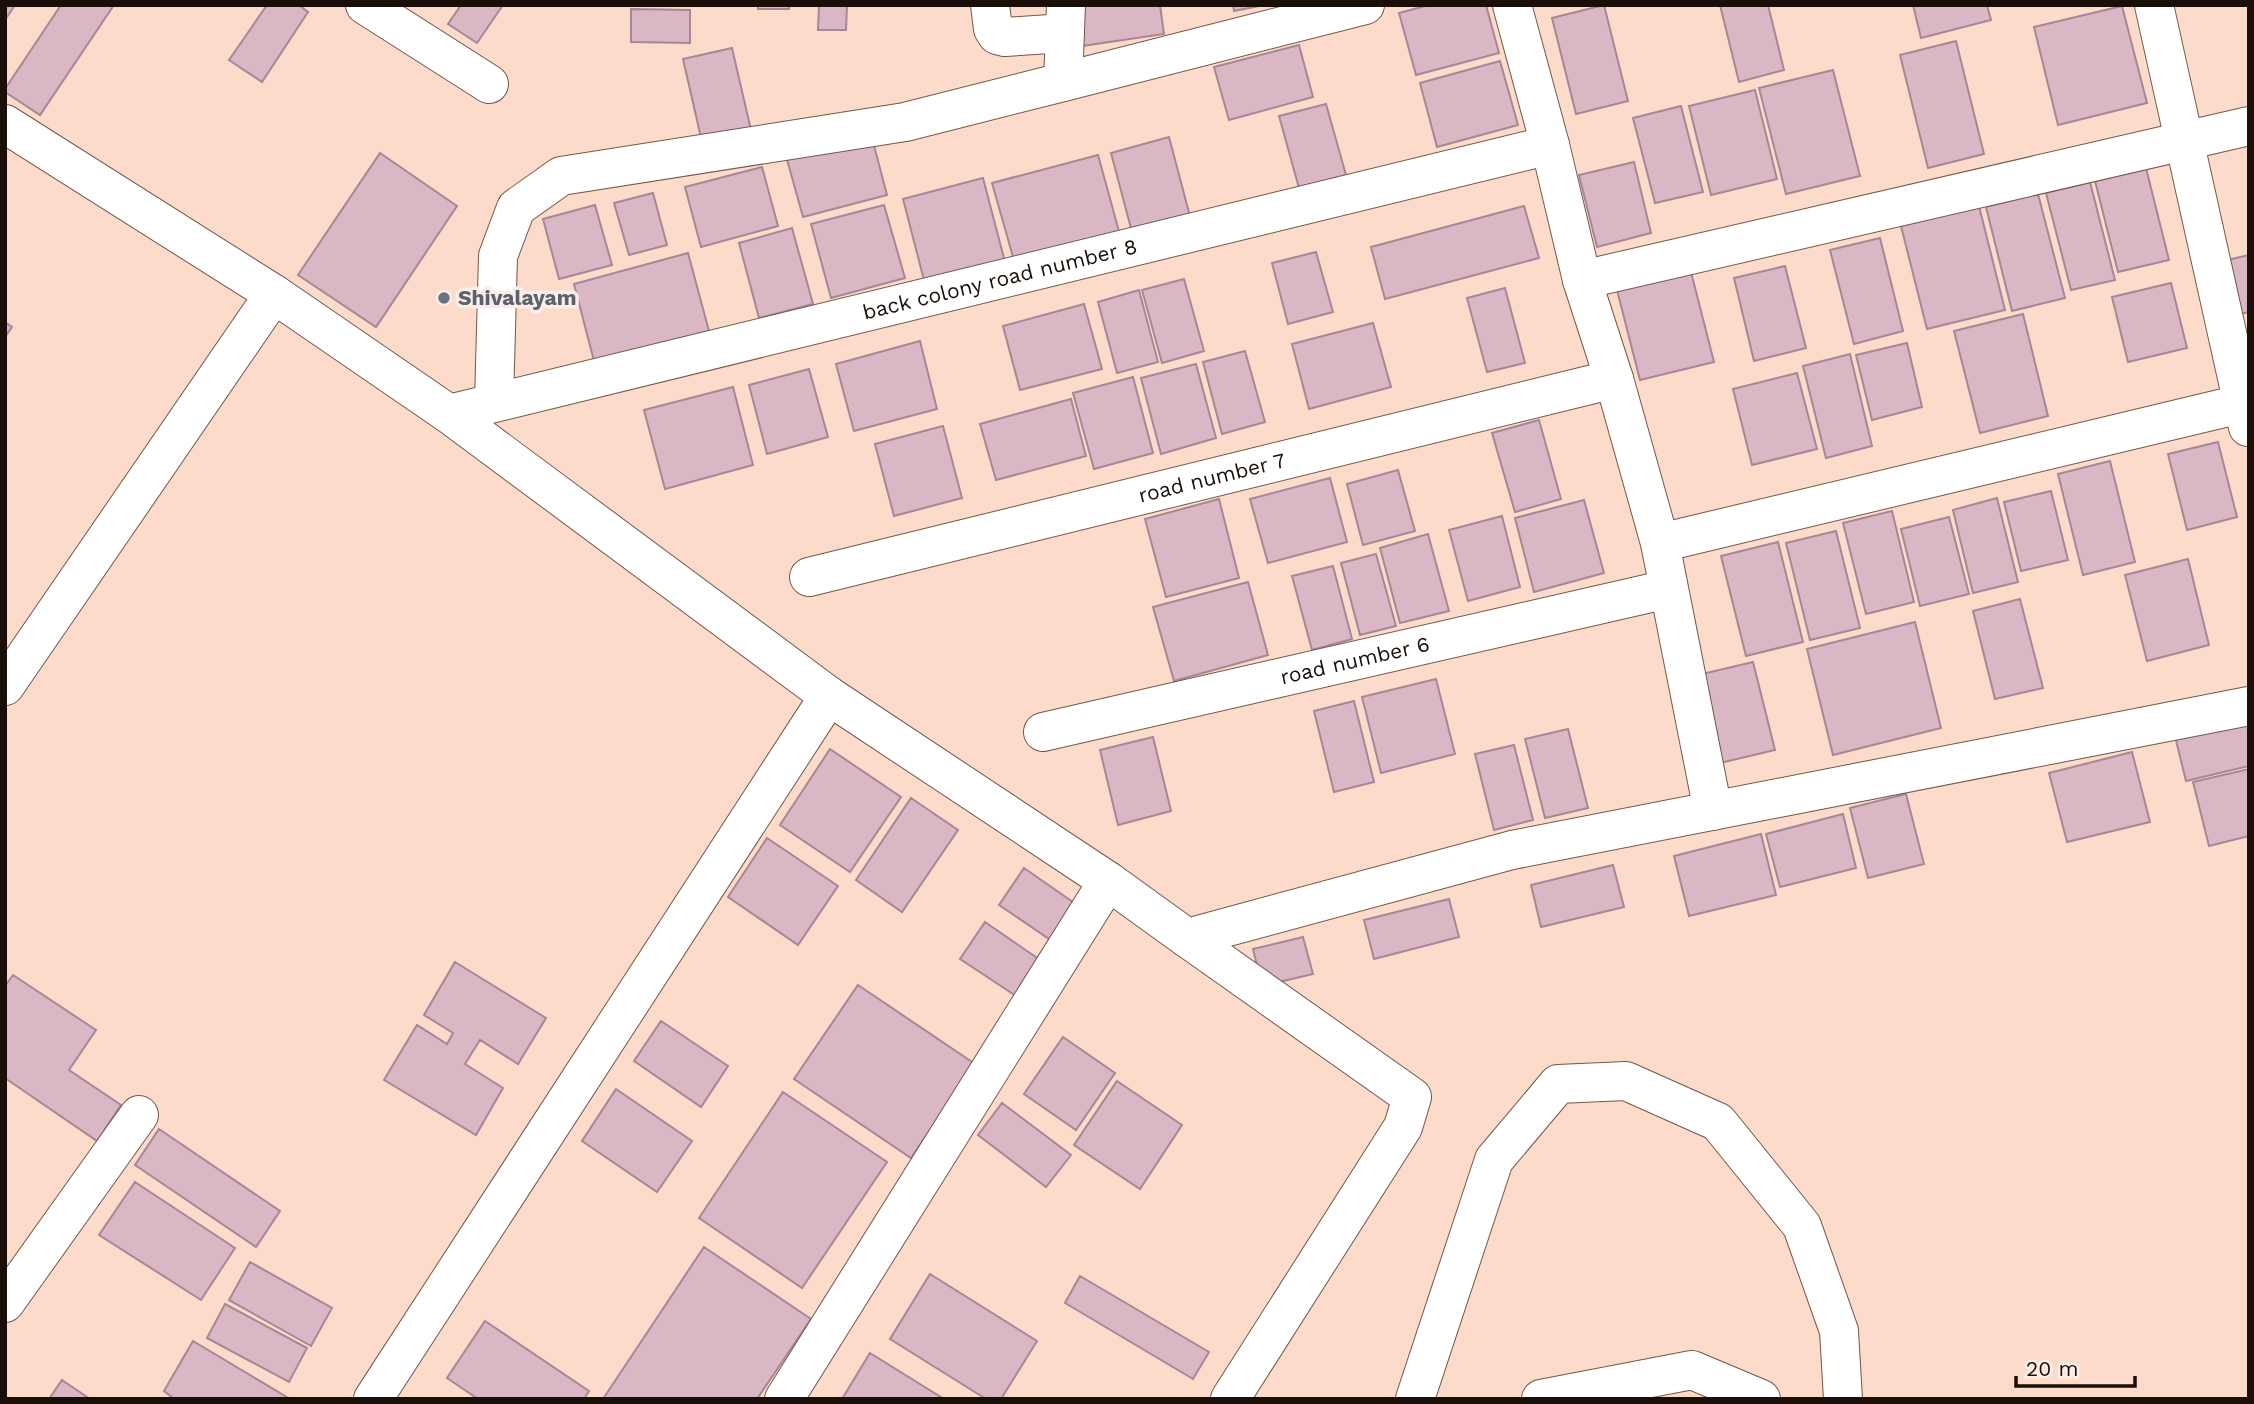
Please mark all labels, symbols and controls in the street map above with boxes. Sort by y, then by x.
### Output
street label: back colony road number 8 [860,233,1139,325]
place label: Shivalayam [458,285,576,310]
marker: Shivalayam [436,290,452,306]
street label: road number 7 [1136,447,1288,508]
street label: road number 6 [1278,631,1432,689]
scale bar [2016,1344,2135,1388]
text: 20 m [2026,1356,2078,1381]

